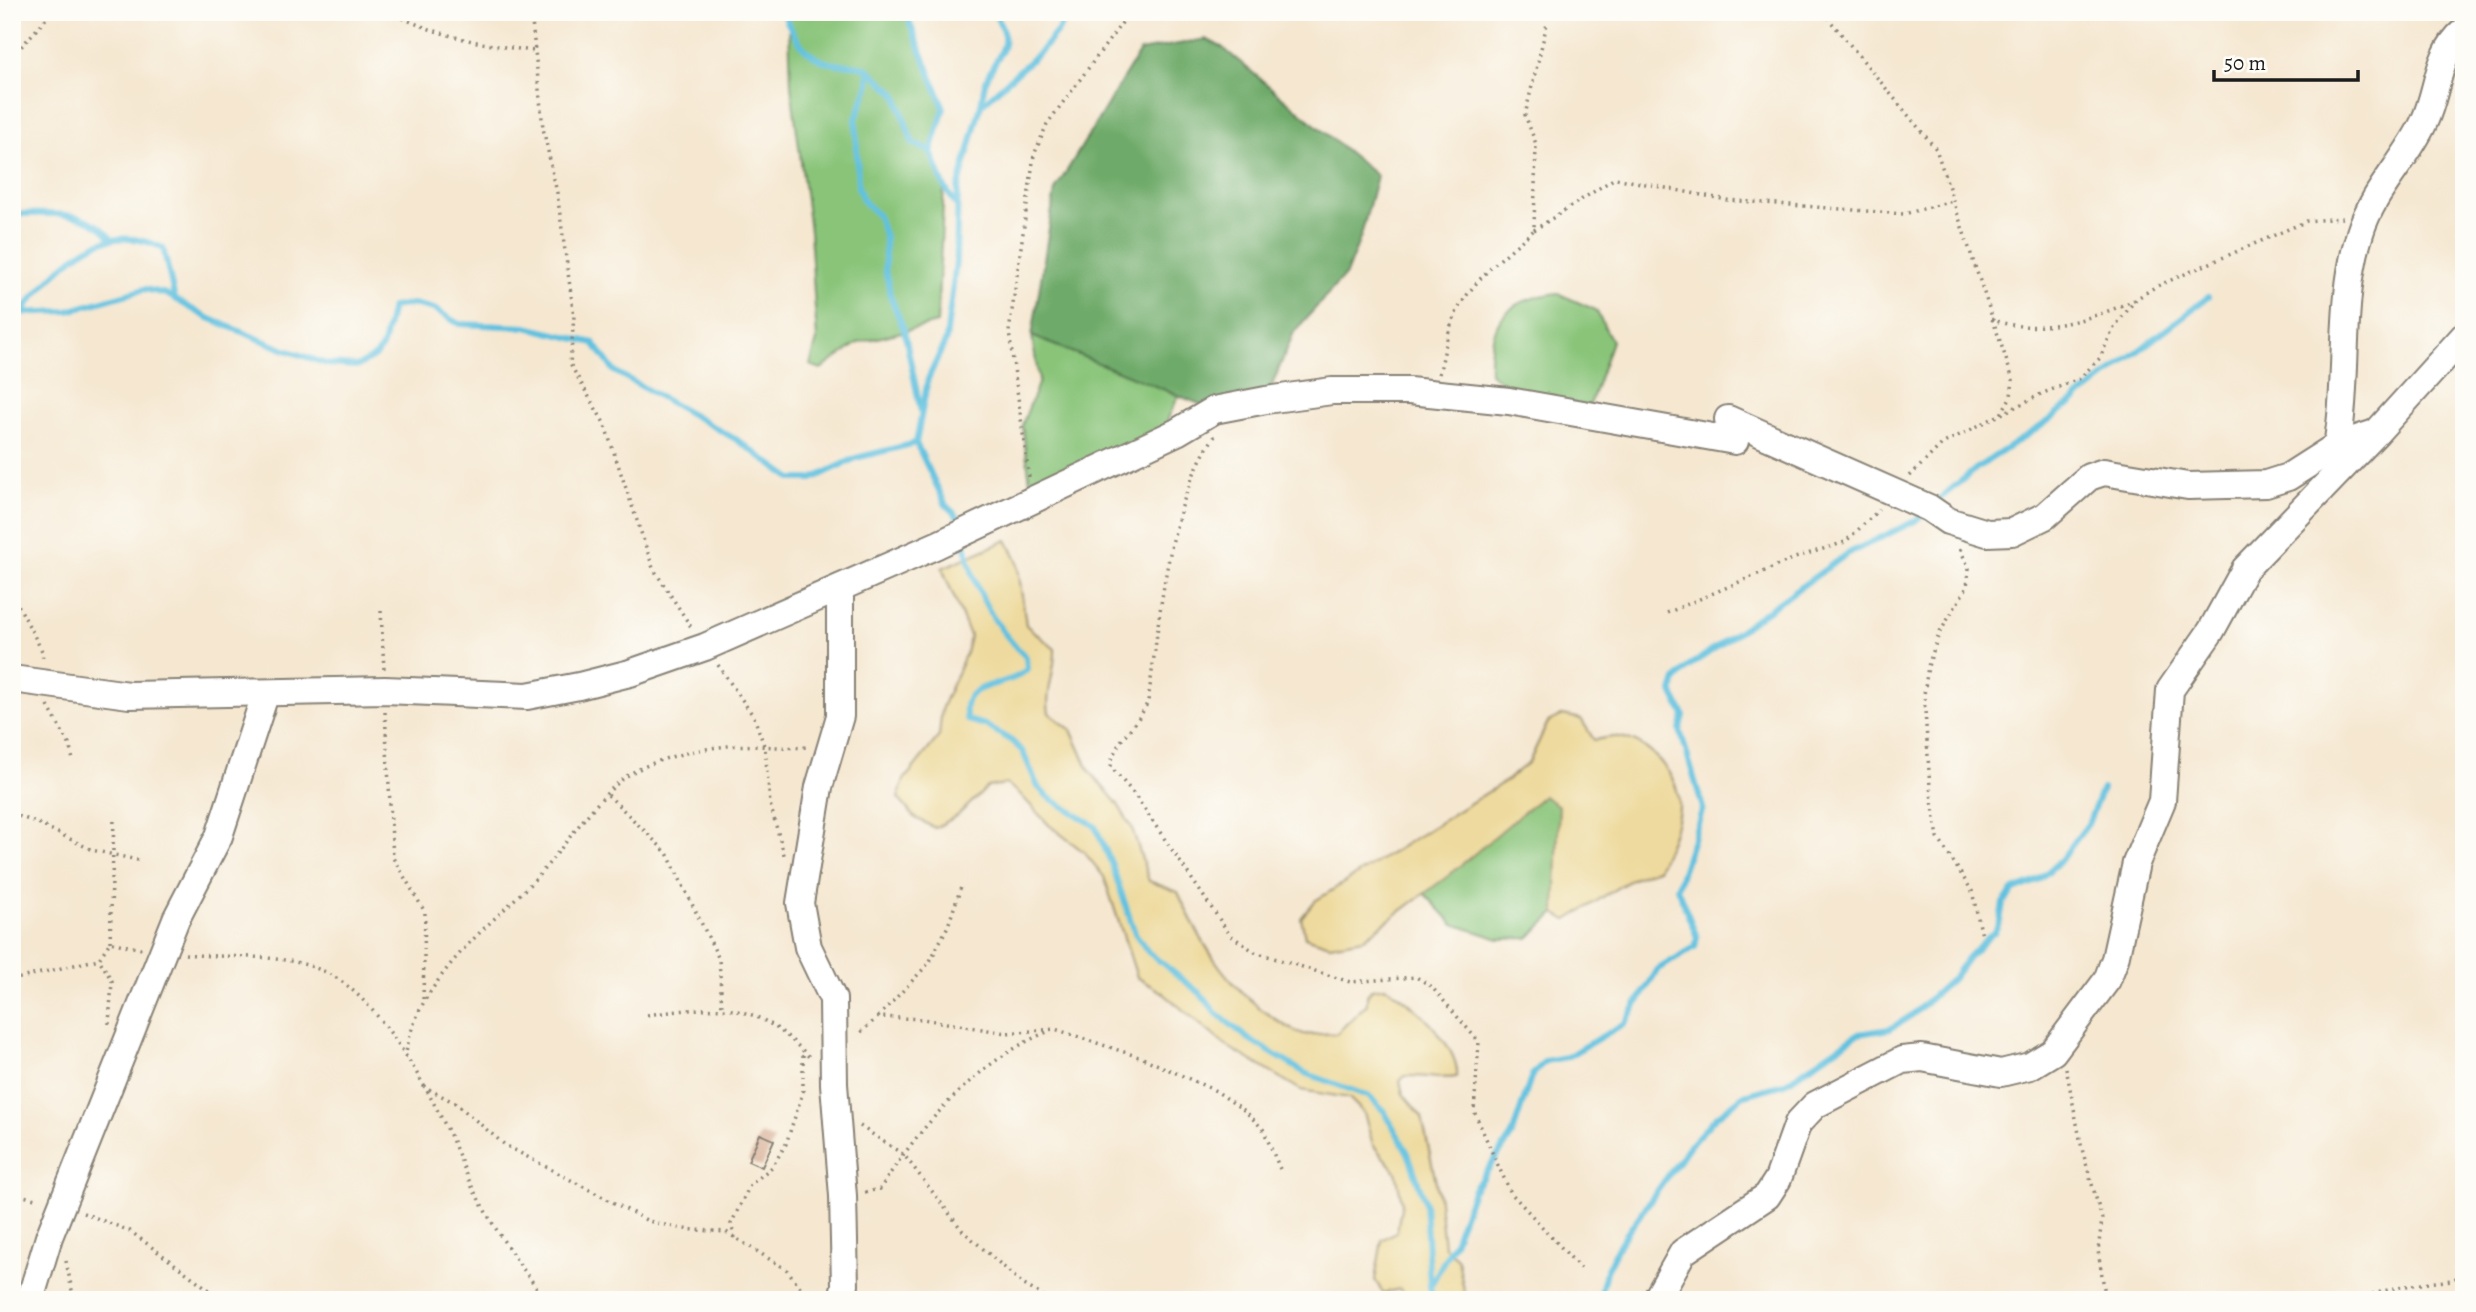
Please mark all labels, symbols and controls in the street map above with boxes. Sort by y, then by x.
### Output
scale bar [2214,38,2357,82]
text: 50 m [2224,49,2266,77]

